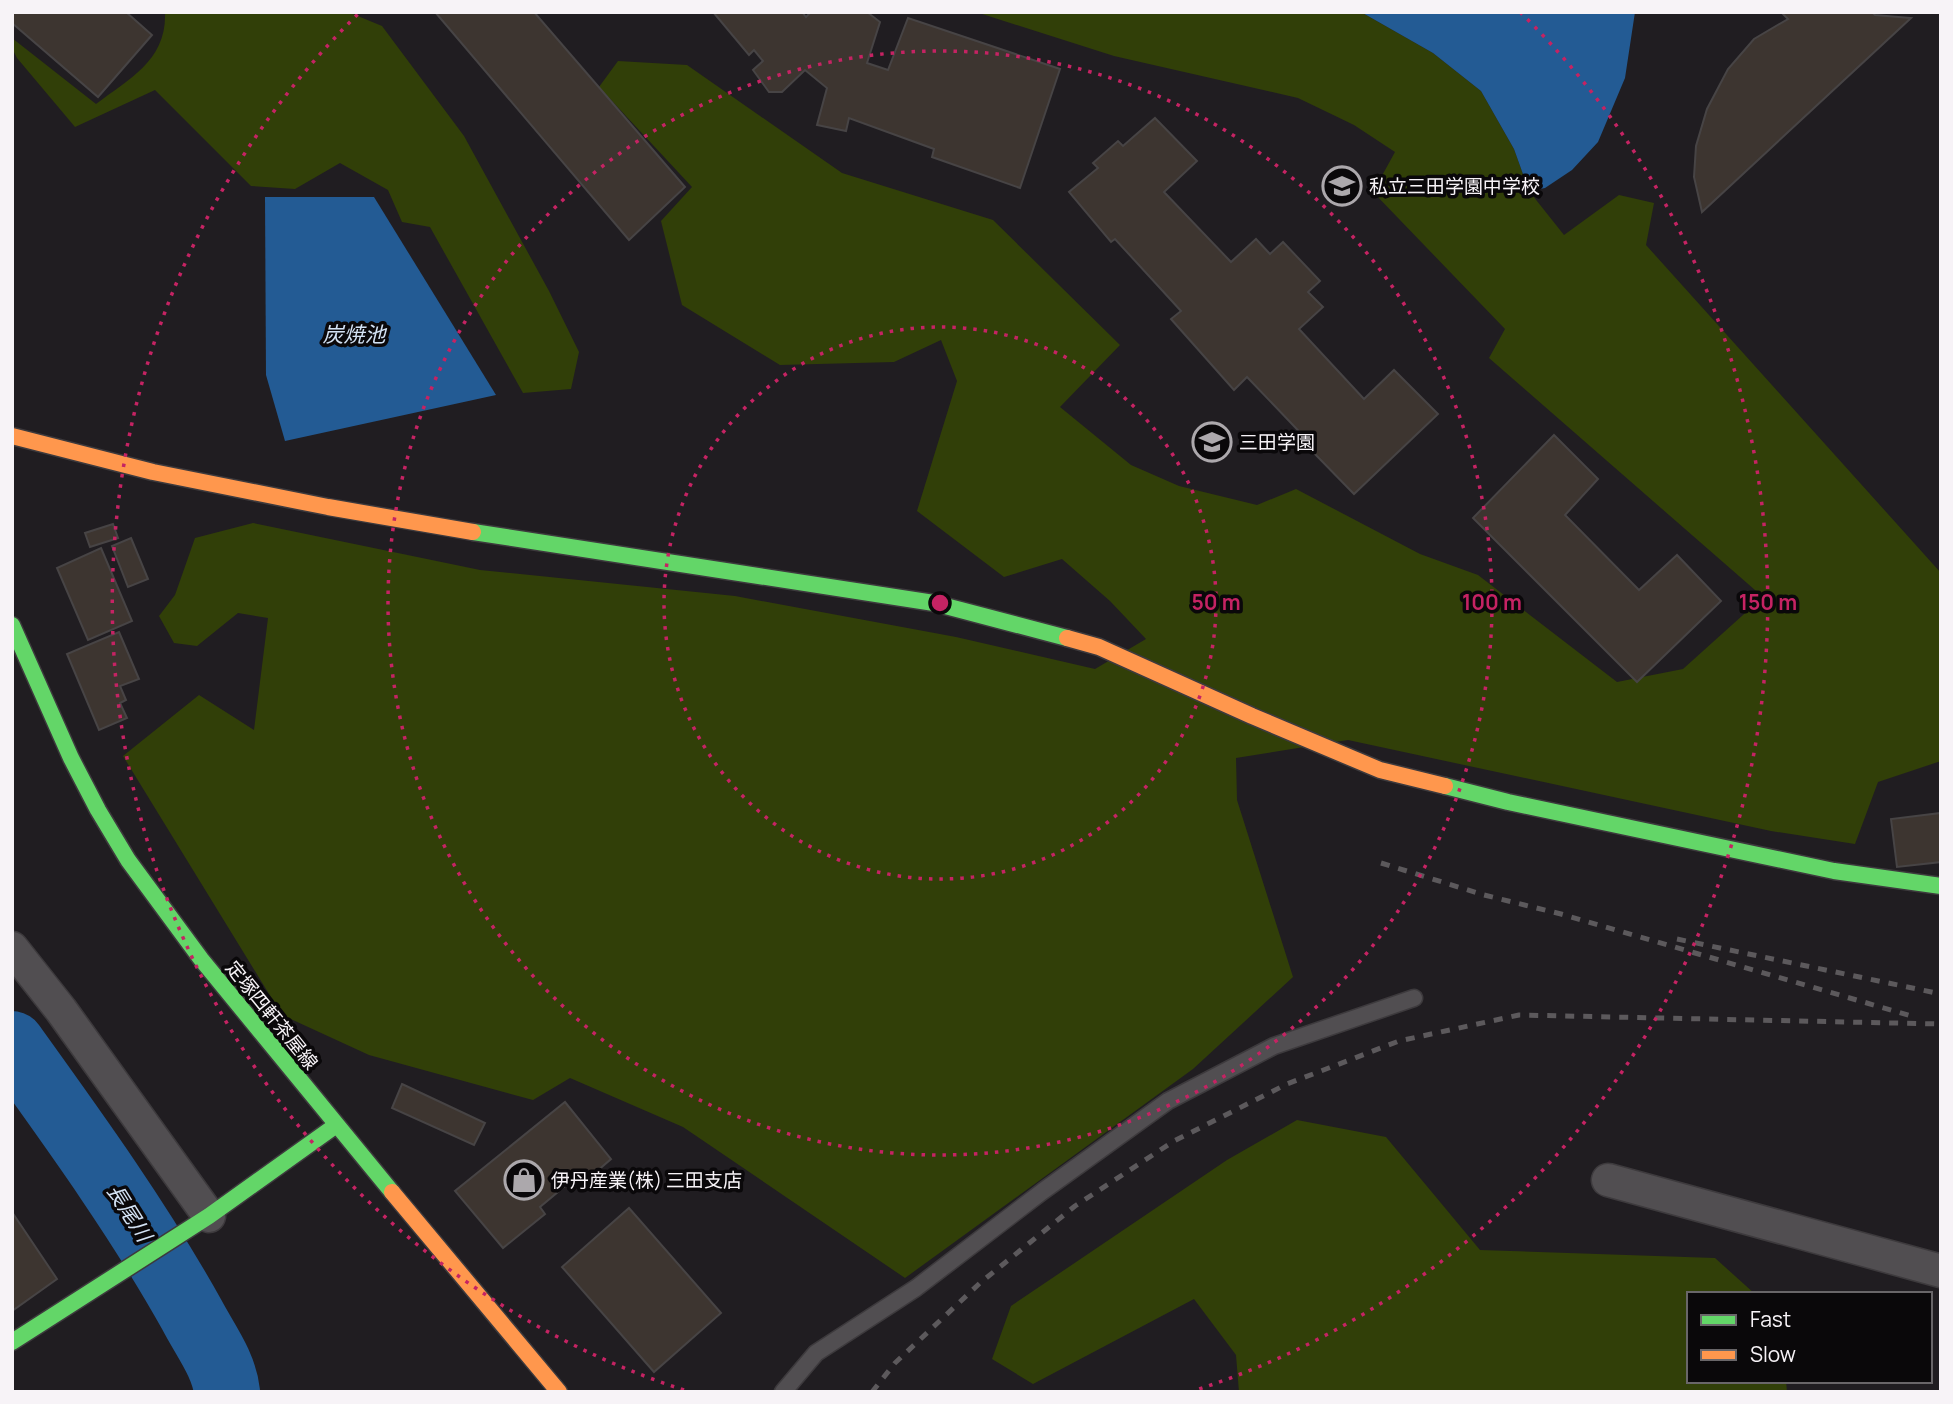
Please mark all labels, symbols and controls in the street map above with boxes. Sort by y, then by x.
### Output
school or university icon: 私立三田学園中学校 [1321,165,1363,207]
place label: 私立三田学園中学校 [1369,173,1540,199]
water label: 炭焼池 [323,320,387,348]
school or university icon: 三田学園 [1191,421,1233,463]
place label: 三田学園 [1239,429,1315,455]
text: 50 m [1191,588,1241,616]
text: 100 m [1462,588,1522,616]
text: 150 m [1739,588,1797,616]
centre of rings [928,591,952,615]
street label: 定塚四軒茶屋線 [220,955,324,1075]
shop icon: 伊丹産業(株) 三田支店 [503,1159,545,1201]
place label: 伊丹産業(株) 三田支店 [551,1167,742,1193]
water label: 長尾川 [101,1178,159,1248]
legend [1687,1292,1932,1383]
text: Fast [1750,1305,1791,1333]
text: Slow [1750,1340,1796,1368]

